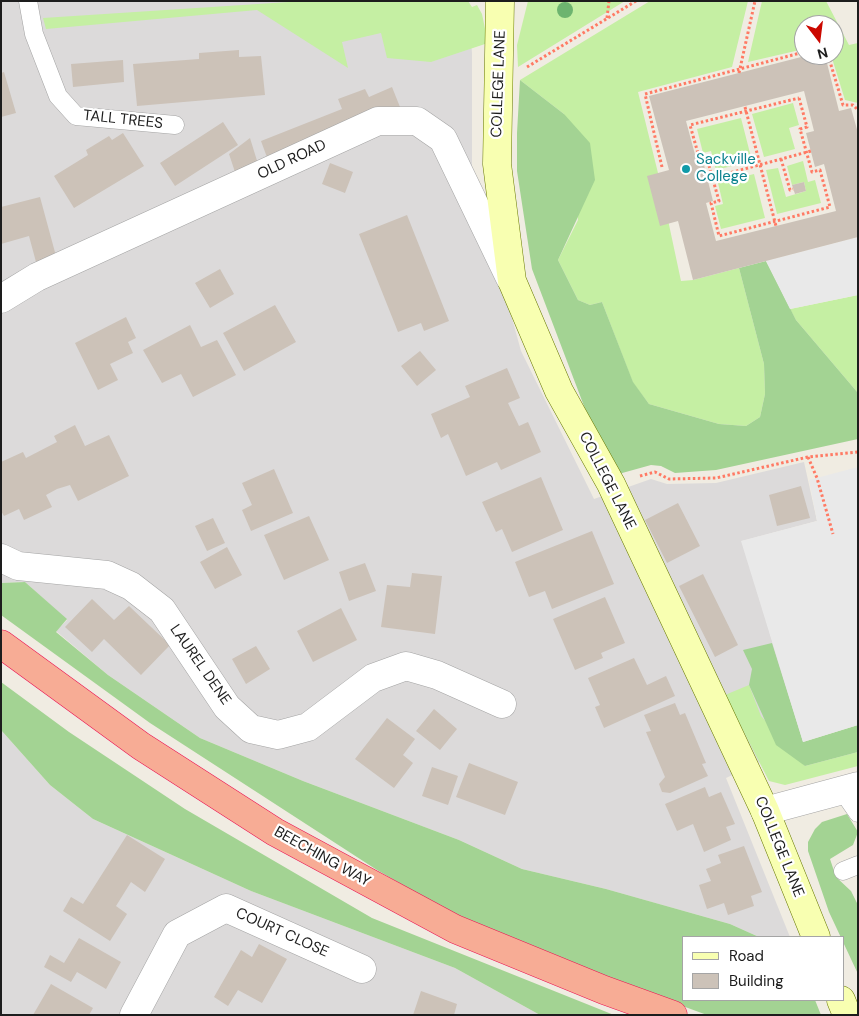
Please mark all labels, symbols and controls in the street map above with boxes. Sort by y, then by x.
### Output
north arrow [794,15,844,65]
street label: COLLEGE LANE [488,30,510,138]
text: N [815,44,830,64]
street label: TALL TREES [82,107,164,133]
street label: OLD ROAD [255,136,329,184]
place label: Sackville College [696,151,756,186]
marker: Sackville College [680,163,692,175]
street label: COLLEGE LANE [575,429,639,533]
street label: LAUREL DENE [166,621,234,709]
street label: COLLEGE LANE [751,794,807,900]
street label: BEECHING WAY [271,823,373,891]
street label: COURT CLOSE [233,904,331,962]
legend [682,936,844,1001]
text: Road [729,946,764,966]
text: Building [729,971,784,991]

